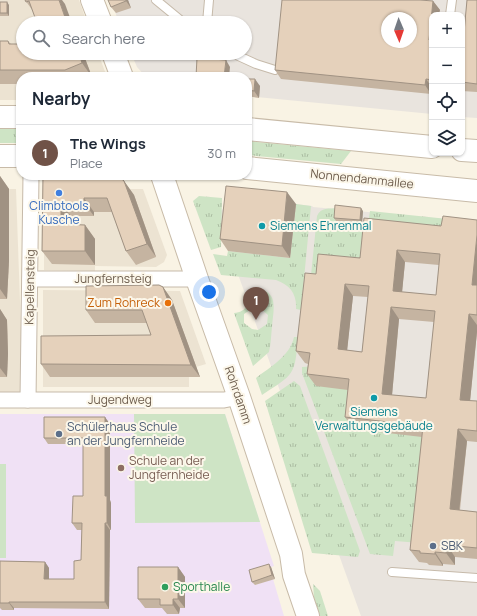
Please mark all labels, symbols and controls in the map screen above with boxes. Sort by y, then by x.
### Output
north arrow [381,12,417,48]
map controls [429,12,465,156]
button: + [429,12,465,48]
search box [16,16,252,60]
icon: search [30,27,52,49]
text: Search here [62,28,145,49]
button: − [429,48,465,84]
button: locate [429,84,465,120]
text: Nearby [32,87,90,110]
button: layers [429,120,465,156]
text: The Wings [70,133,146,154]
text: 1 [42,144,48,162]
text: 30 m [207,144,236,162]
text: Place [70,154,103,172]
street label: Nonnendammallee [310,165,415,192]
marker: Climbtools Kusche [54,188,64,198]
place label: Climbtools Kusche [29,197,89,228]
place label: Siemens Ehrenmal [270,217,372,234]
marker: Siemens Ehrenmal [257,221,267,231]
street label: Kapellensteig [20,249,39,325]
street label: Jungfernsteig [74,270,152,287]
your location [199,282,219,302]
pin: 1 [243,287,269,320]
place label: Zum Rohreck [87,294,161,311]
marker: Zum Rohreck [163,298,173,308]
street label: Rohrdamm [221,364,256,426]
street label: Jugendweg [88,391,152,408]
marker: Siemens Verwaltungsgebäude [369,393,379,403]
place label: Siemens Verwaltungsgebäude [315,403,433,434]
place label: Schülerhaus Schule an der Jungfernheide [67,418,185,449]
marker: Schülerhaus Schule an der Jungfernheide [54,429,64,439]
place label: Schule an der Jungfernheide [129,452,209,483]
marker: Schule an der Jungfernheide [116,463,126,473]
place label: SBK [441,537,464,554]
marker: SBK [428,541,438,551]
place label: Sporthalle [173,578,230,595]
marker: Sporthalle [160,582,170,592]

